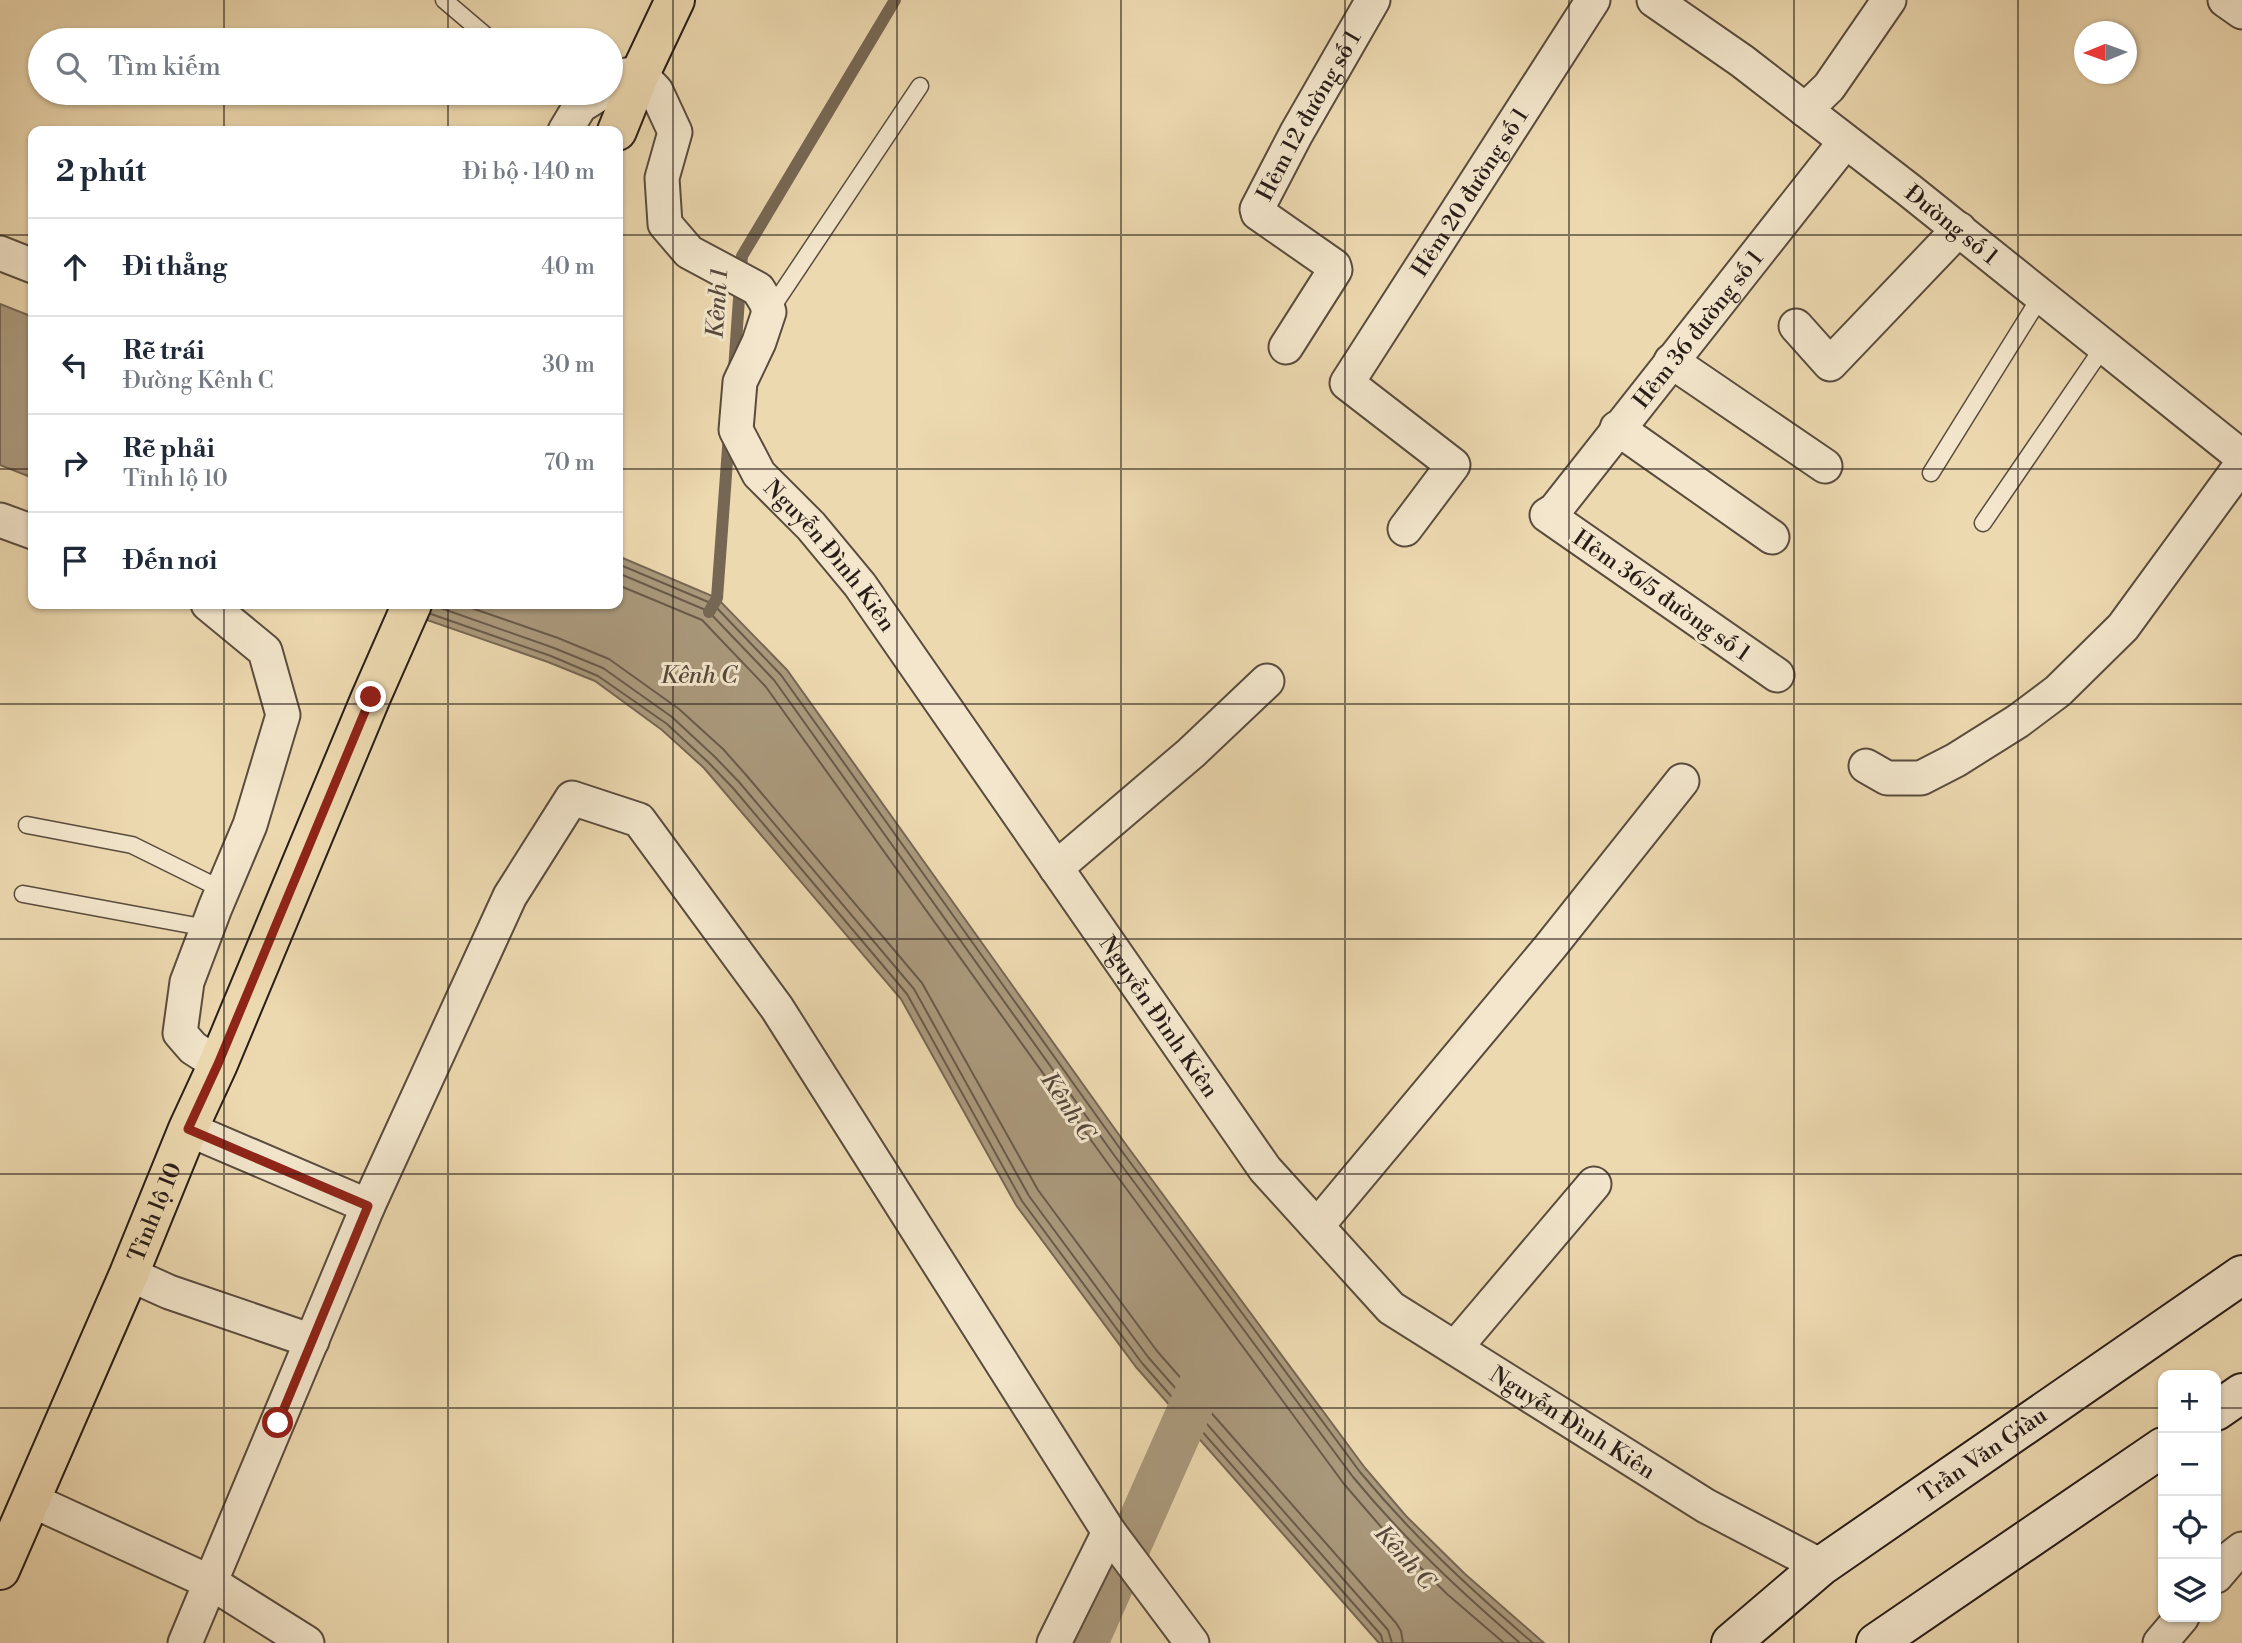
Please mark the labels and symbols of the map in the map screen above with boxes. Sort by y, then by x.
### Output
north arrow [2074,21,2137,84]
street label: Hẻm 12 đường số 1 [1251,26,1368,206]
street label: Hẻm 20 đường số 1 [1406,103,1535,282]
street label: Đường số 1 [1899,179,2004,271]
street label: Hẻm 36 đường số 1 [1627,245,1769,414]
water label: Kênh 1 [701,268,735,339]
street label: Nguyễn Đình Kiên [758,474,901,638]
street label: Hẻm 36/5 đường số 1 [1567,524,1756,668]
water label: Kênh C [661,661,739,691]
route end [355,681,386,712]
street label: Nguyễn Đình Kiên [1093,931,1224,1104]
water label: Kênh C [1033,1066,1102,1148]
street label: Tỉnh lộ 10 [123,1158,188,1266]
street label: Nguyễn Đình Kiên [1484,1361,1661,1486]
street label: Trần Văn Giàu [1914,1401,2053,1509]
route start [262,1407,293,1438]
water label: Kênh C [1367,1519,1442,1597]

